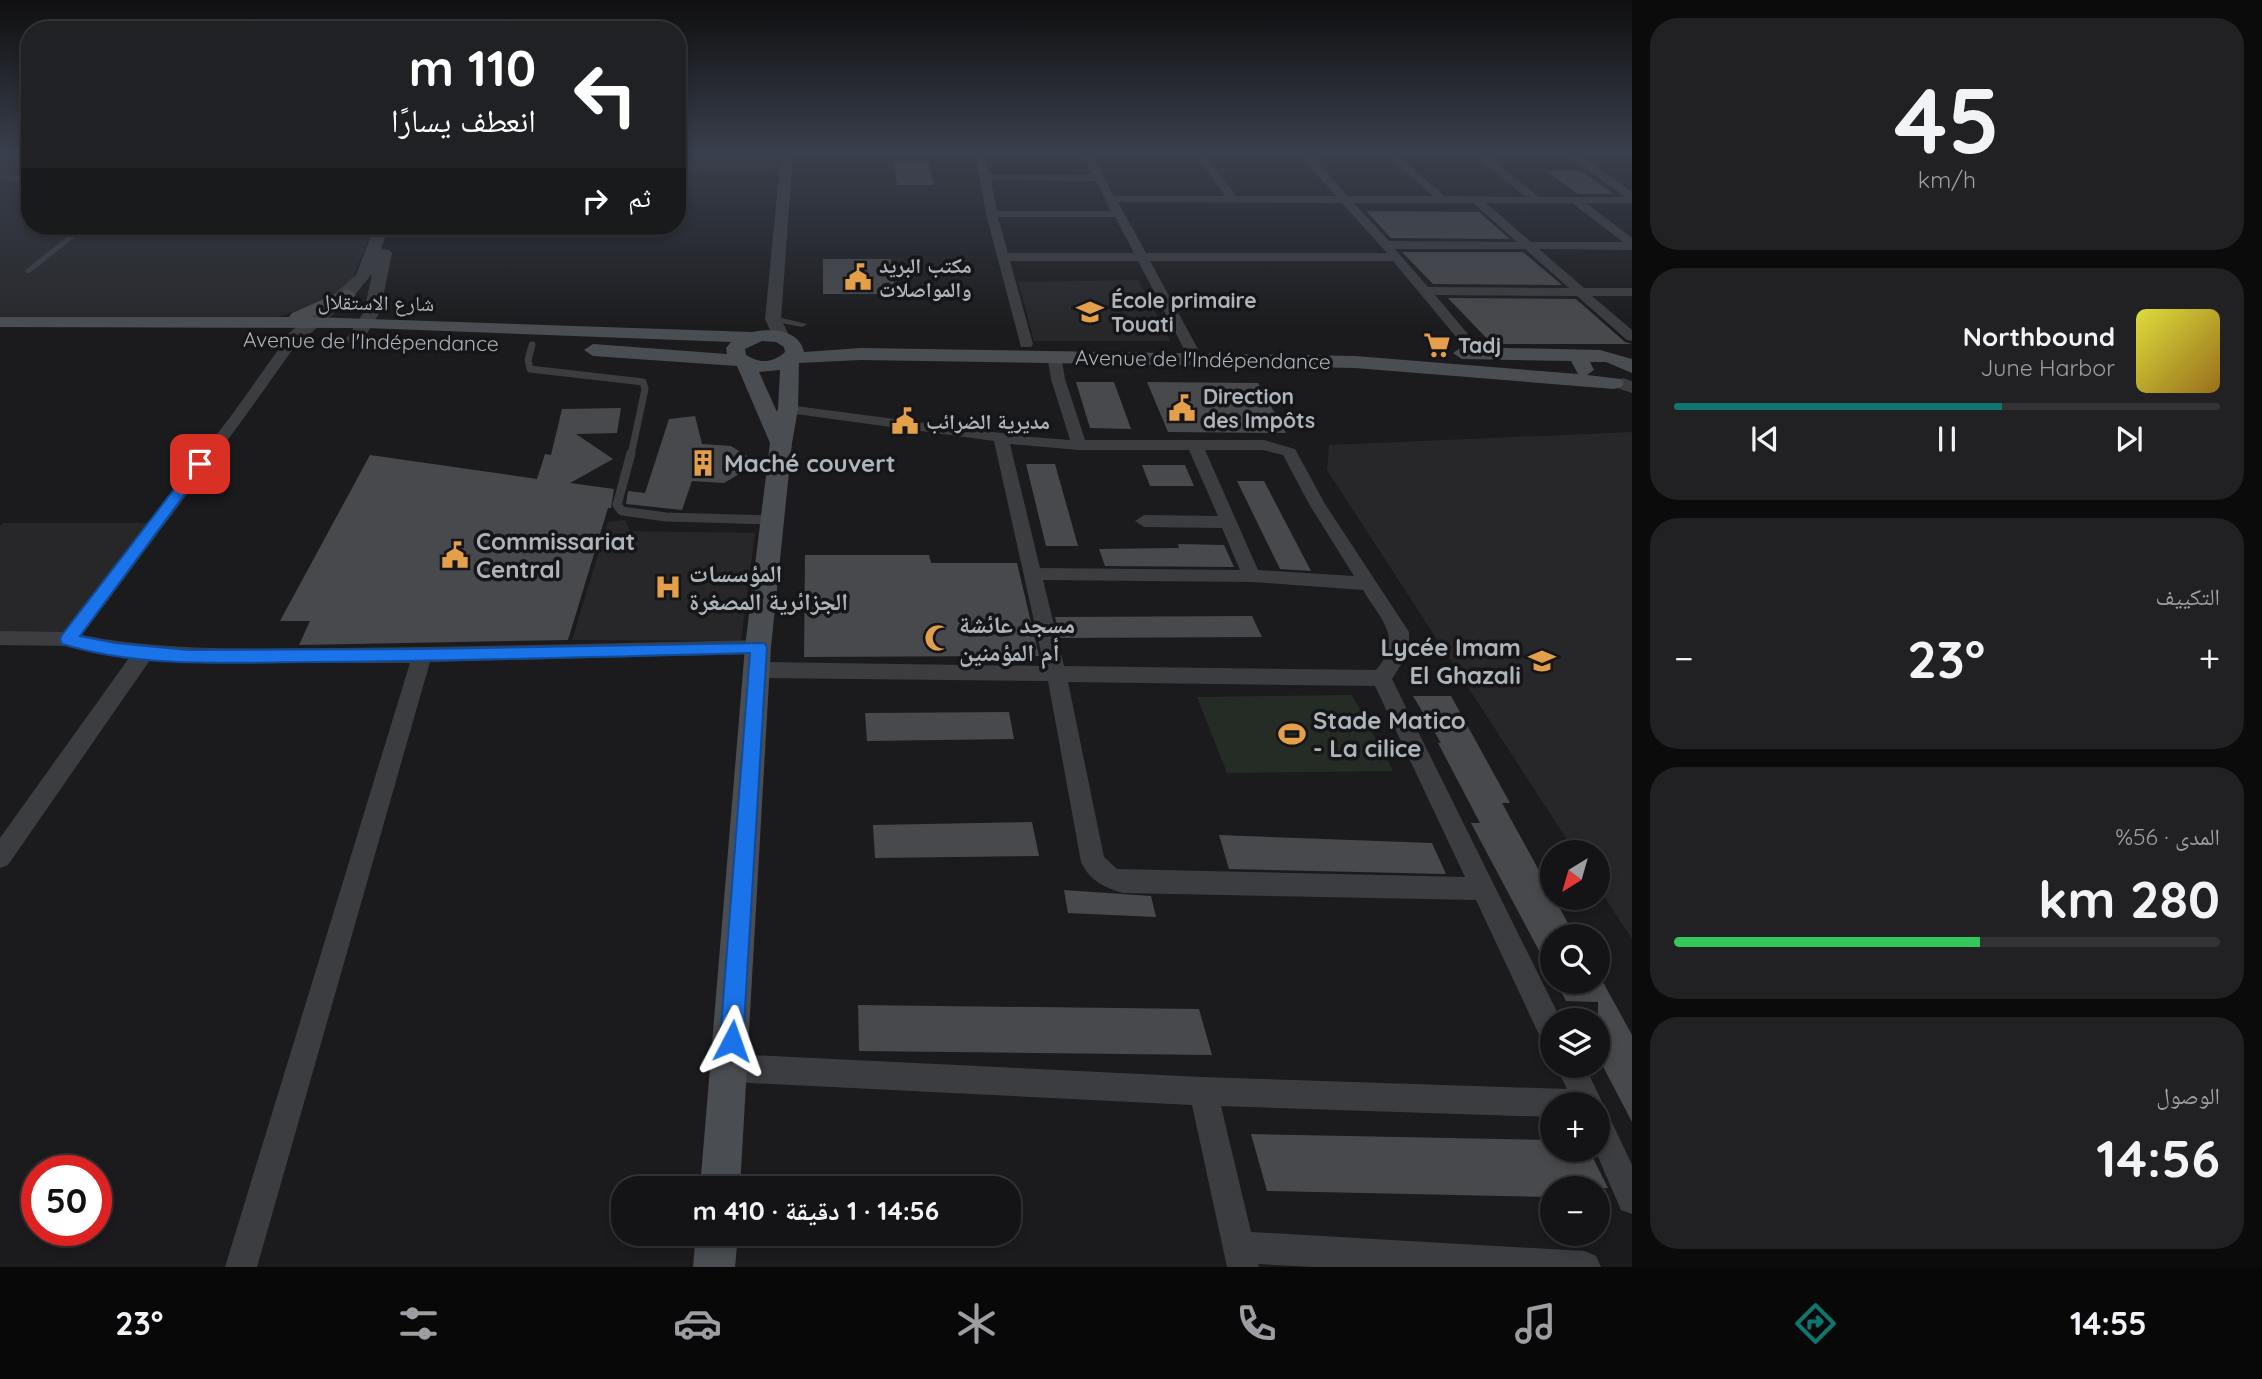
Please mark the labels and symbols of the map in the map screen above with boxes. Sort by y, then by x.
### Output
place label: مكتب البريد والمواصلات [879,252,972,302]
public building icon: مكتب البريد والمواصلات [843,262,873,292]
place label: École primaire Touati [1111,287,1257,337]
street label: شارع الاستقلال [318,288,434,317]
school or university icon: École primaire Touati [1075,297,1105,327]
street label: Avenue de l'Indépendance [243,326,499,356]
supermarket icon: Tadj [1422,330,1452,360]
place label: Tadj [1458,332,1501,358]
street label: Avenue de l'Indépendance [1075,344,1331,374]
place label: Direction des Impôts [1203,383,1315,433]
public building icon: Direction des Impôts [1167,393,1197,423]
public building icon: مديرية الضرائب [890,406,920,436]
place label: مديرية الضرائب [926,408,1050,434]
pin [170,434,230,494]
building icon: Maché couvert [688,448,718,478]
place label: Maché couvert [724,448,895,478]
place label: Commissariat Central [476,526,635,584]
public building icon: Commissariat Central [440,540,470,570]
place label: المؤسسات الجزائرية المصغرة [689,558,848,616]
hospital icon: المؤسسات الجزائرية المصغرة [653,572,683,602]
place label: مسجد عائشة أم المؤمنين [959,609,1075,670]
mosque icon: مسجد عائشة أم المؤمنين [923,623,953,653]
place label: Lycée Imam El Ghazali [1381,632,1521,690]
school or university icon: Lycée Imam El Ghazali [1527,646,1557,676]
place label: Stade Matico - La cilice [1313,705,1466,763]
sports icon: Stade Matico - La cilice [1277,719,1307,749]
north arrow [1540,840,1610,910]
position arrow [695,1004,769,1078]
speed limit sign: 50 [21,1155,112,1246]

